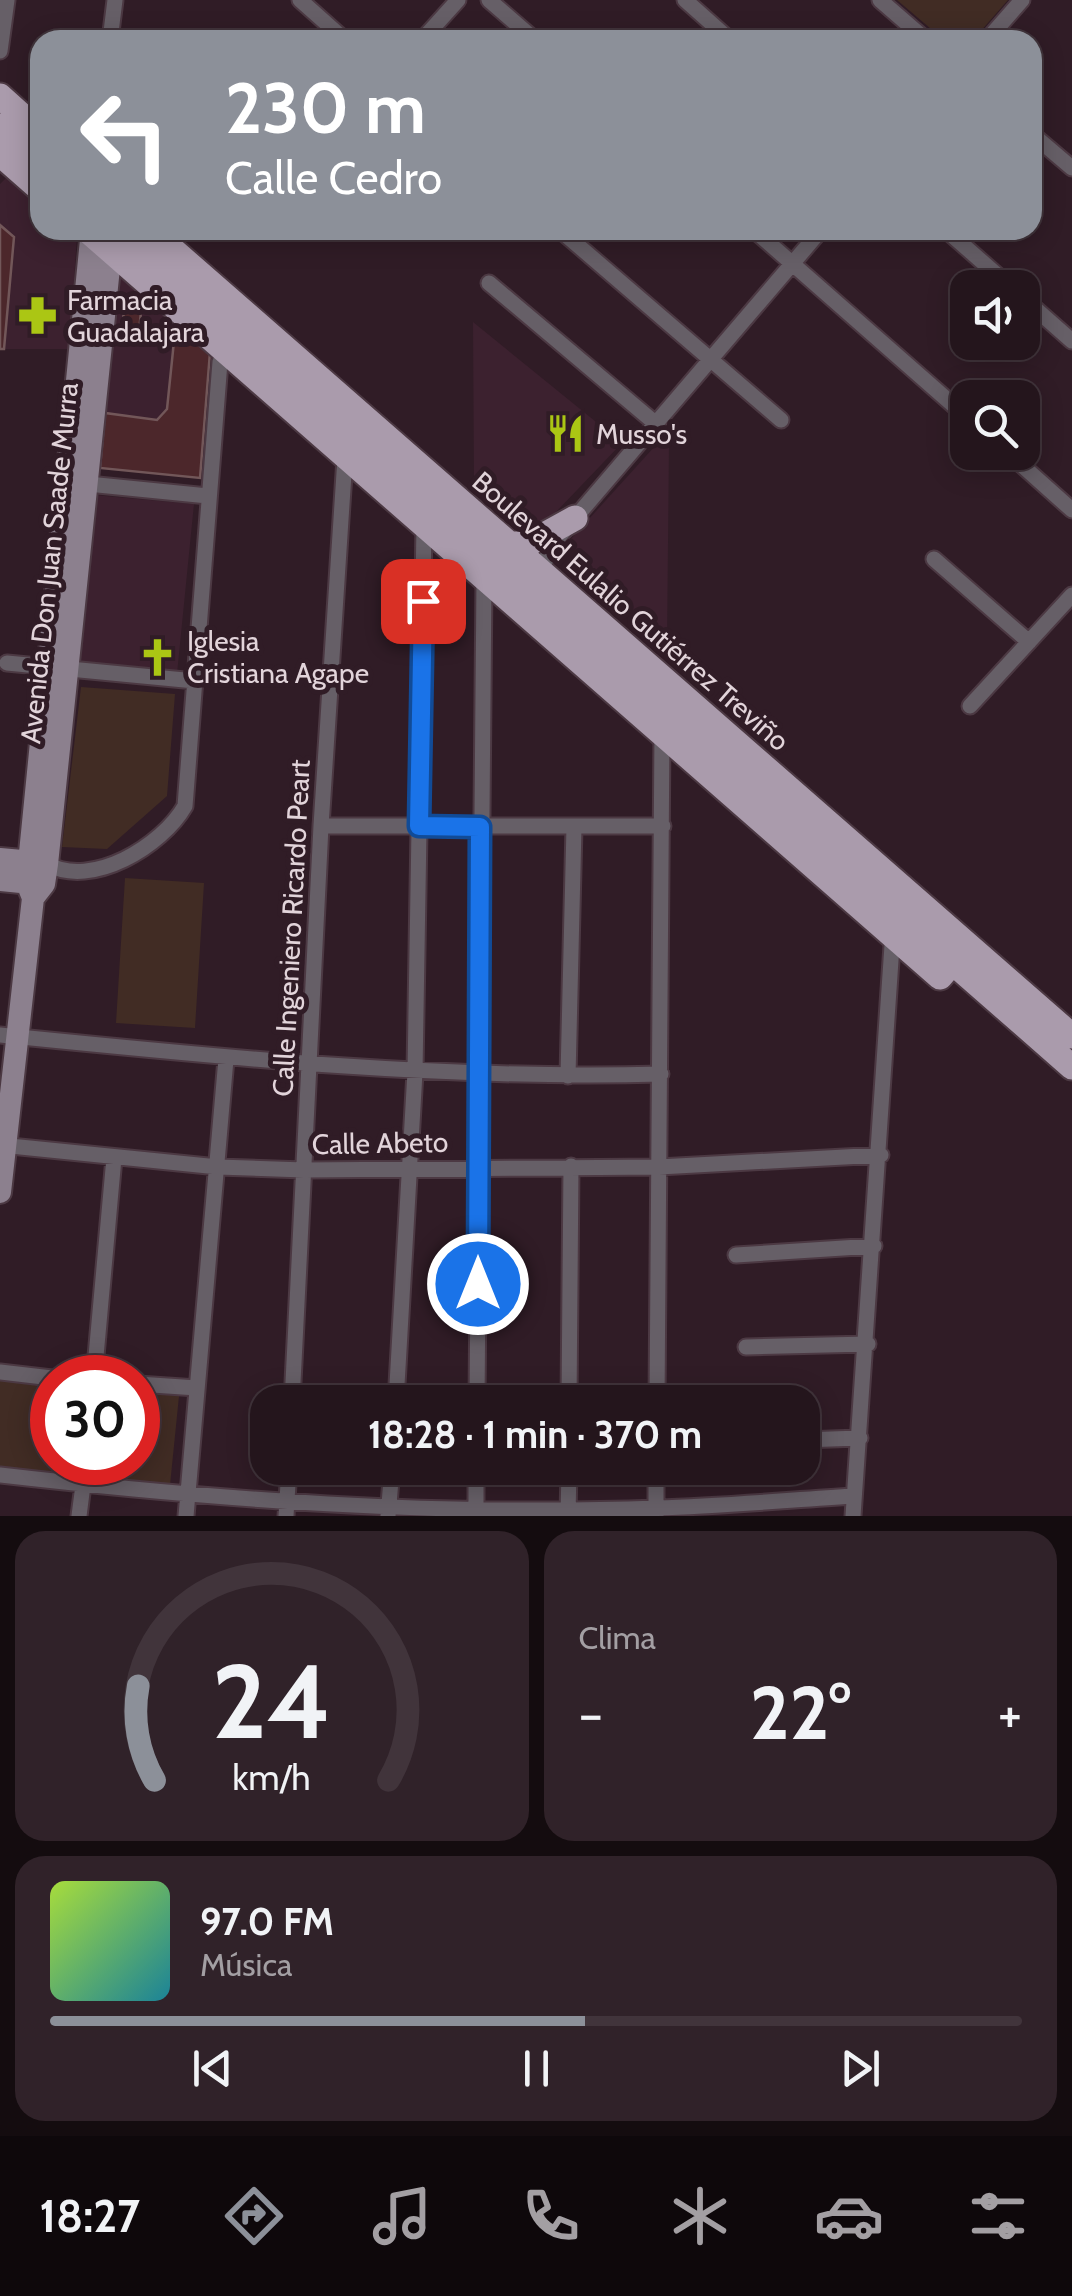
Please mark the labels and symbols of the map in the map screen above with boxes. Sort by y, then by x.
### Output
place label: Farmacia Guadalajara [67,283,205,349]
pharmacy icon: Farmacia Guadalajara [16,295,58,337]
street label: Avenida Don Juan Saade Murra [13,380,85,745]
restaurant icon: Musso's [545,413,587,455]
place label: Musso's [596,417,687,451]
street label: Boulevard Eulalio Gutiérrez Treviño [466,464,796,758]
pin [381,559,466,644]
place label: Iglesia Cristiana Agape [187,624,369,690]
church icon: Iglesia Cristiana Agape [136,636,178,678]
street label: Calle Ingeniero Ricardo Peart [265,759,317,1097]
street label: Calle Abeto [312,1125,448,1161]
position arrow [426,1232,530,1336]
speed limit sign: 30 [30,1355,160,1485]

